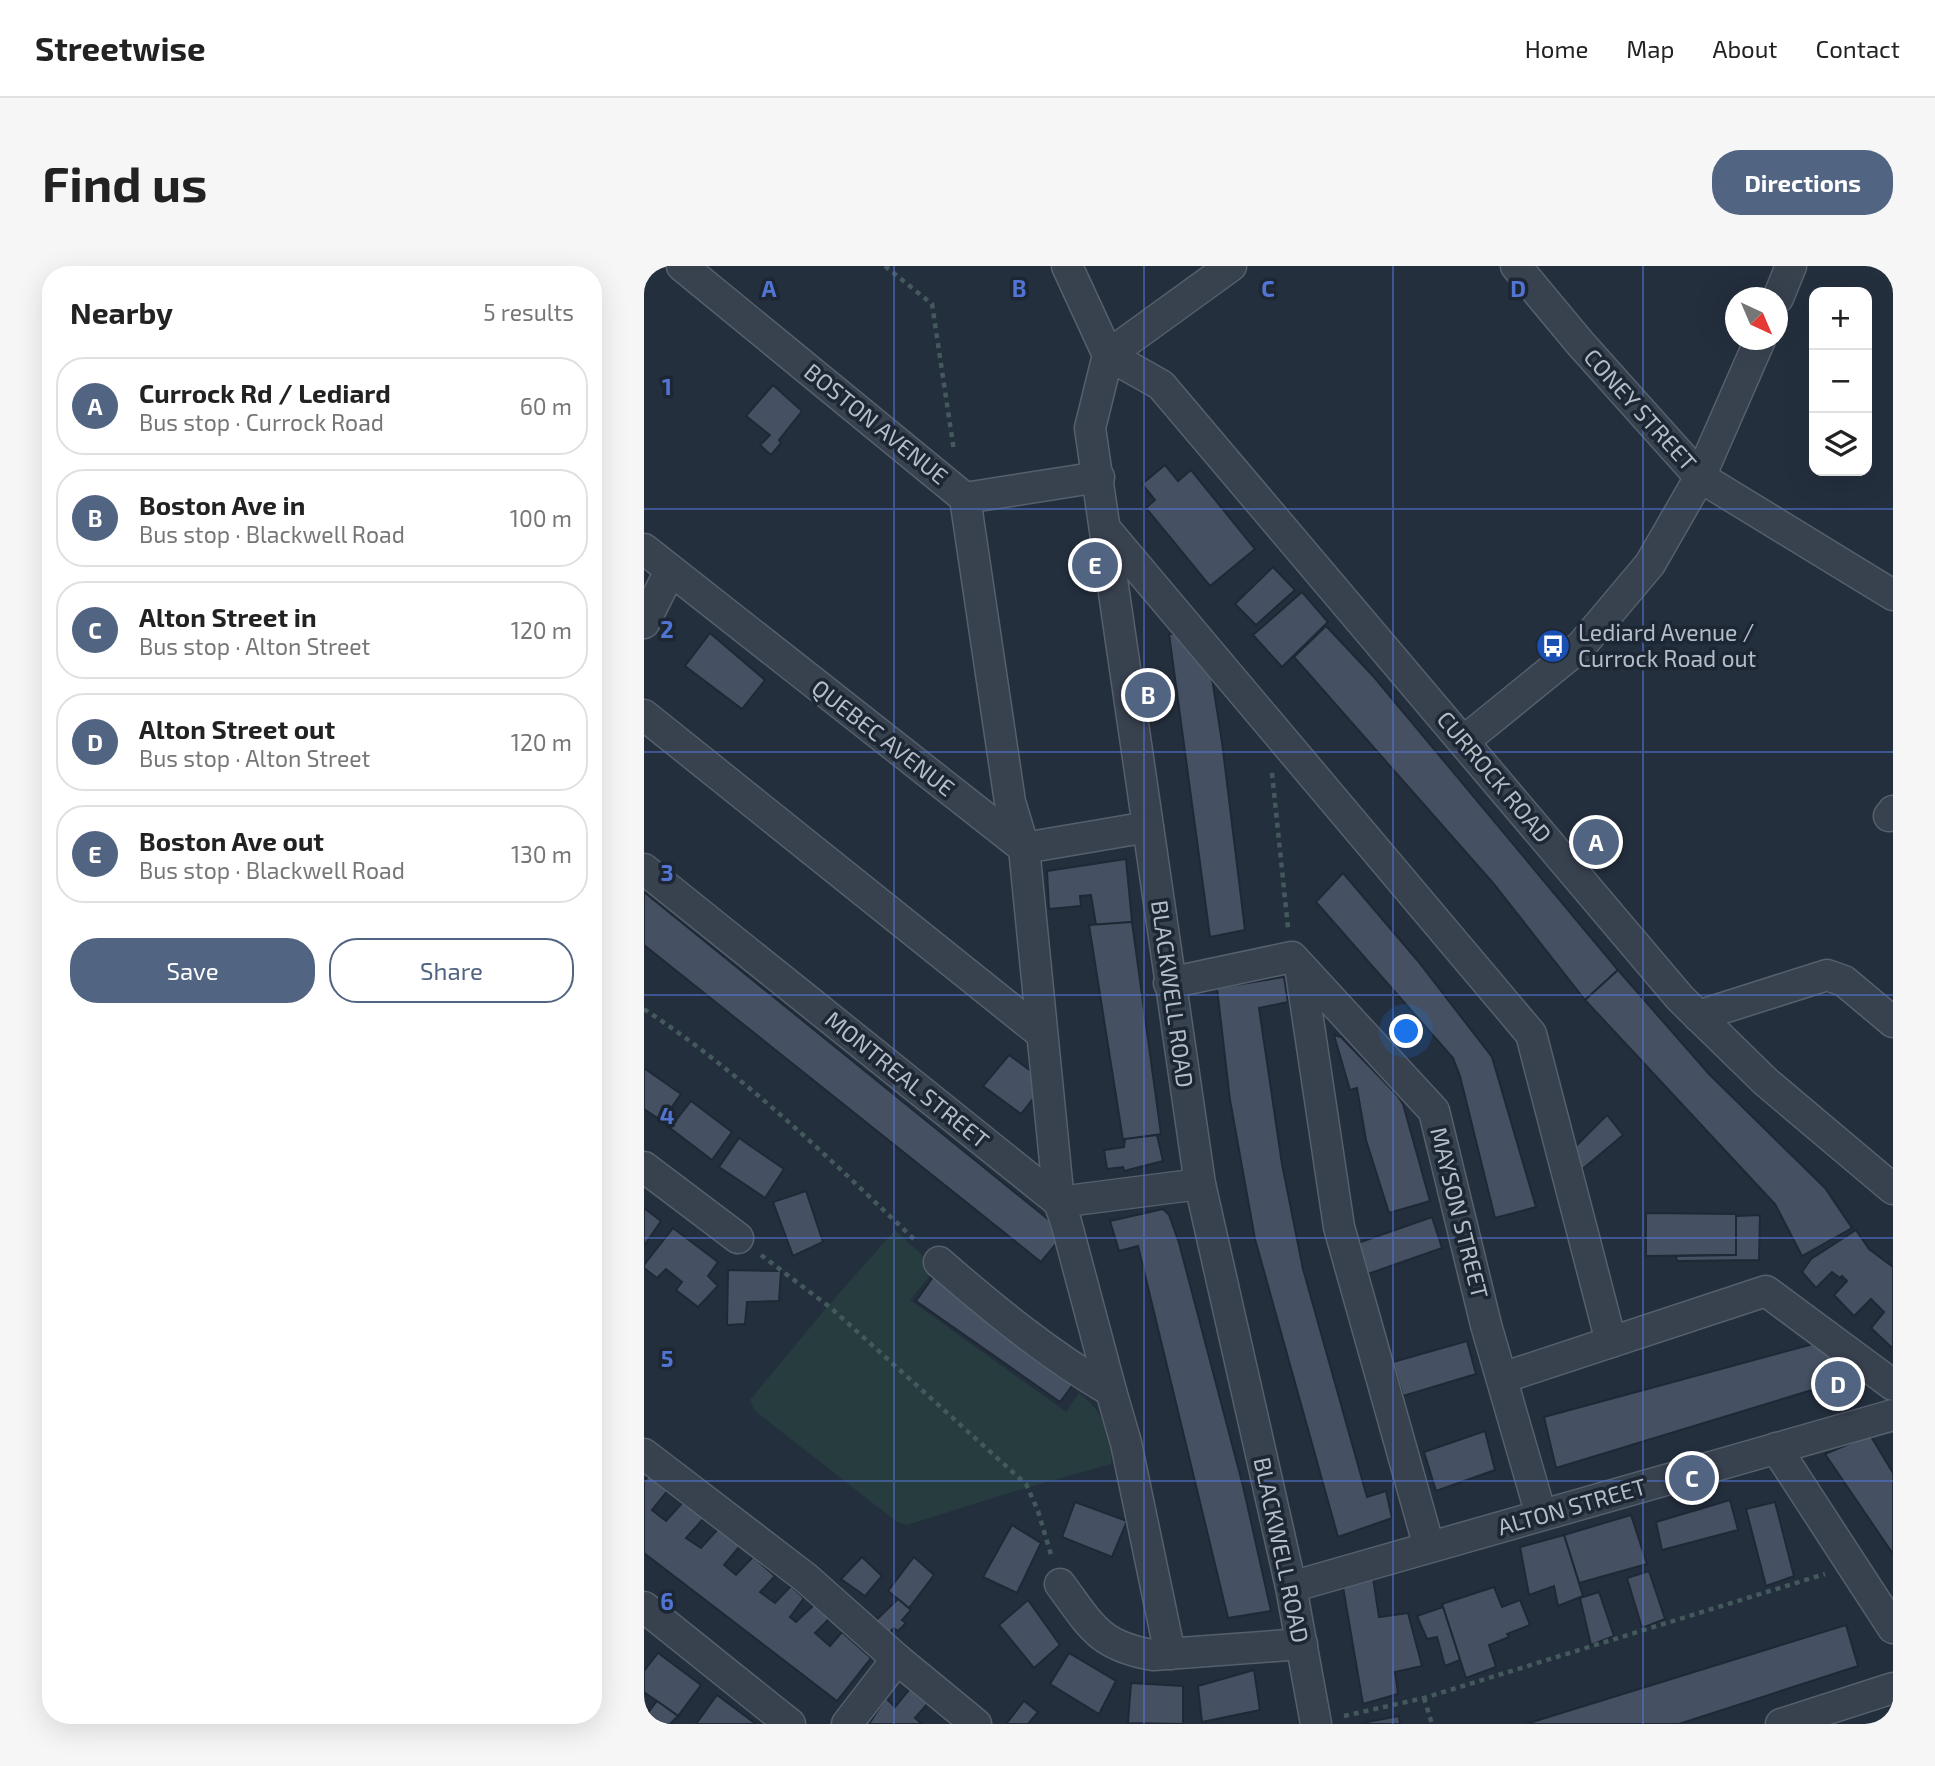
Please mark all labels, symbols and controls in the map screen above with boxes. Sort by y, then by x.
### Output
text: Streetwise [35,28,206,68]
text: Home [1525,34,1588,63]
text: Map [1626,34,1674,63]
text: About [1712,34,1778,63]
text: Contact [1816,34,1900,63]
button: Directions [1712,150,1893,215]
text: Find us [42,153,207,212]
text: A [761,274,777,302]
text: B [1012,274,1026,302]
text: C [1261,274,1275,302]
text: D [1510,274,1526,302]
north arrow [1725,287,1788,350]
map controls [1809,287,1872,476]
button: + [1809,287,1872,350]
text: Nearby [70,294,173,330]
text: 5 results [483,298,574,326]
street label: CONEY STREET [1579,343,1703,476]
button: − [1809,350,1872,413]
street label: BOSTON AVENUE [799,357,954,490]
text: 1 [662,372,672,400]
text: Currock Rd / Lediard [139,377,391,408]
text: A [87,392,103,420]
text: 60 m [520,392,572,420]
text: Bus stop · Currock Road [139,408,384,436]
button: layers [1809,413,1872,476]
text: Boston Ave in [139,489,305,520]
text: B [88,504,102,532]
text: 100 m [510,504,572,532]
text: Bus stop · Blackwell Road [139,520,405,548]
pin: E [1072,539,1118,591]
text: Alton Street in [139,601,317,632]
text: 2 [660,615,674,643]
text: C [88,616,102,644]
text: 120 m [511,616,572,644]
place label: Lediard Avenue / Currock Road out [1578,618,1757,672]
bus stop icon: Lediard Avenue / Currock Road out [1534,627,1572,665]
text: Bus stop · Alton Street [139,632,370,660]
pin: B [1125,669,1171,721]
street label: QUEBEC AVENUE [807,673,960,802]
street label: CURROCK ROAD [1432,705,1558,848]
text: Alton Street out [139,713,335,744]
text: D [87,728,103,756]
text: 120 m [511,728,572,756]
text: Bus stop · Alton Street [139,744,370,772]
pin: A [1573,816,1619,868]
text: Boston Ave out [139,825,324,856]
text: E [88,840,102,868]
text: 130 m [511,840,572,868]
text: Bus stop · Blackwell Road [139,856,405,884]
text: 3 [660,858,674,886]
street label: BLACKWELL ROAD [1146,898,1200,1089]
button: Save [70,938,315,1003]
button: Share [329,938,574,1003]
street label: MONTREAL STREET [820,1005,995,1154]
your location [1389,1014,1423,1048]
text: 4 [660,1101,674,1129]
street label: MAYSON STREET [1425,1124,1495,1301]
text: 5 [661,1344,673,1372]
pin: D [1815,1358,1861,1410]
pin: C [1669,1452,1715,1504]
street label: BLACKWELL ROAD [1249,1454,1315,1645]
street label: ALTON STREET [1494,1471,1649,1541]
text: 6 [660,1587,674,1615]

